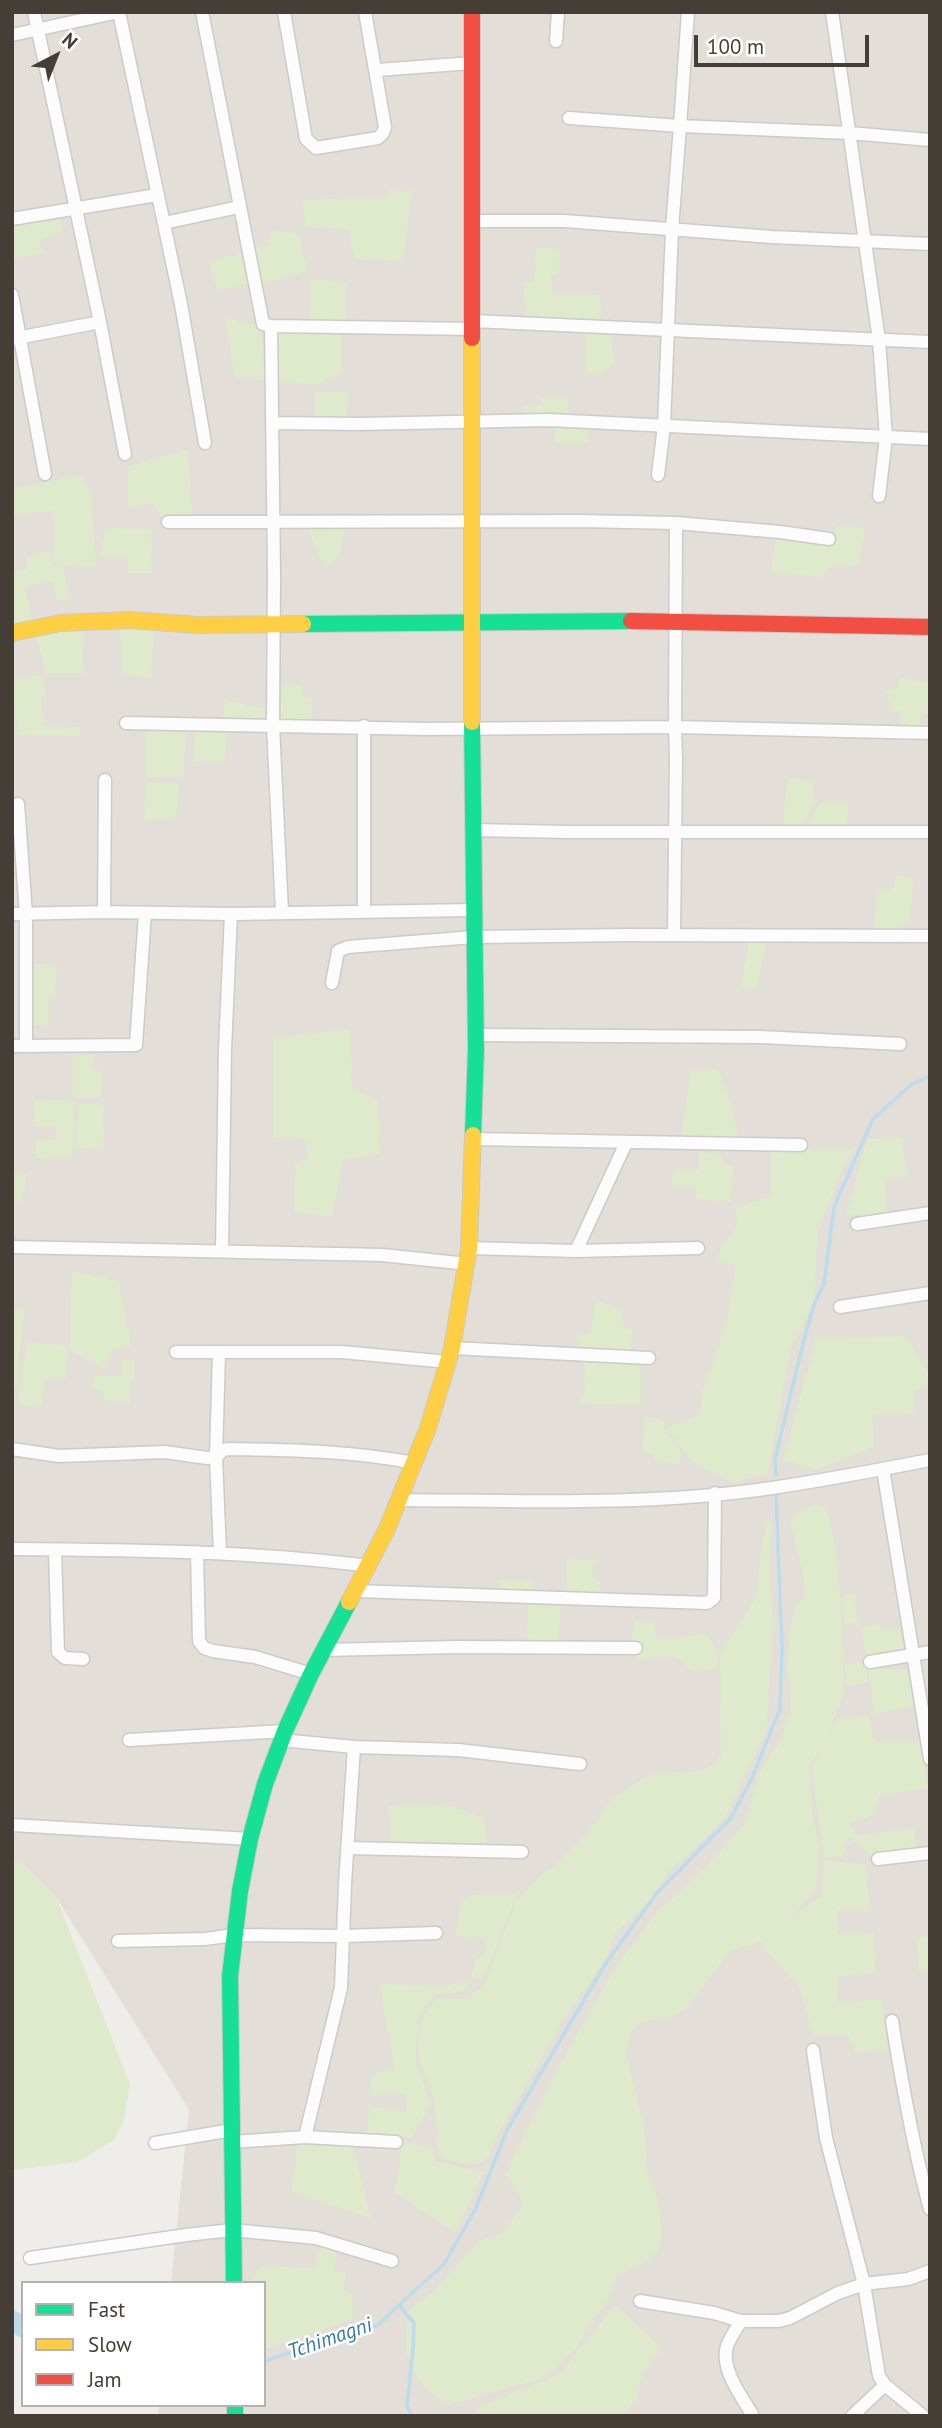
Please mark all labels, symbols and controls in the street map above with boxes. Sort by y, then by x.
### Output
north arrow [21,21,91,91]
scale bar [697,21,872,65]
text: N [57,27,83,53]
text: 100 m [707,33,764,60]
legend [21,2281,266,2407]
text: Fast [88,2296,125,2323]
water label: Tchimagni [285,2313,375,2365]
text: Slow [88,2331,132,2358]
text: Jam [88,2366,122,2393]

